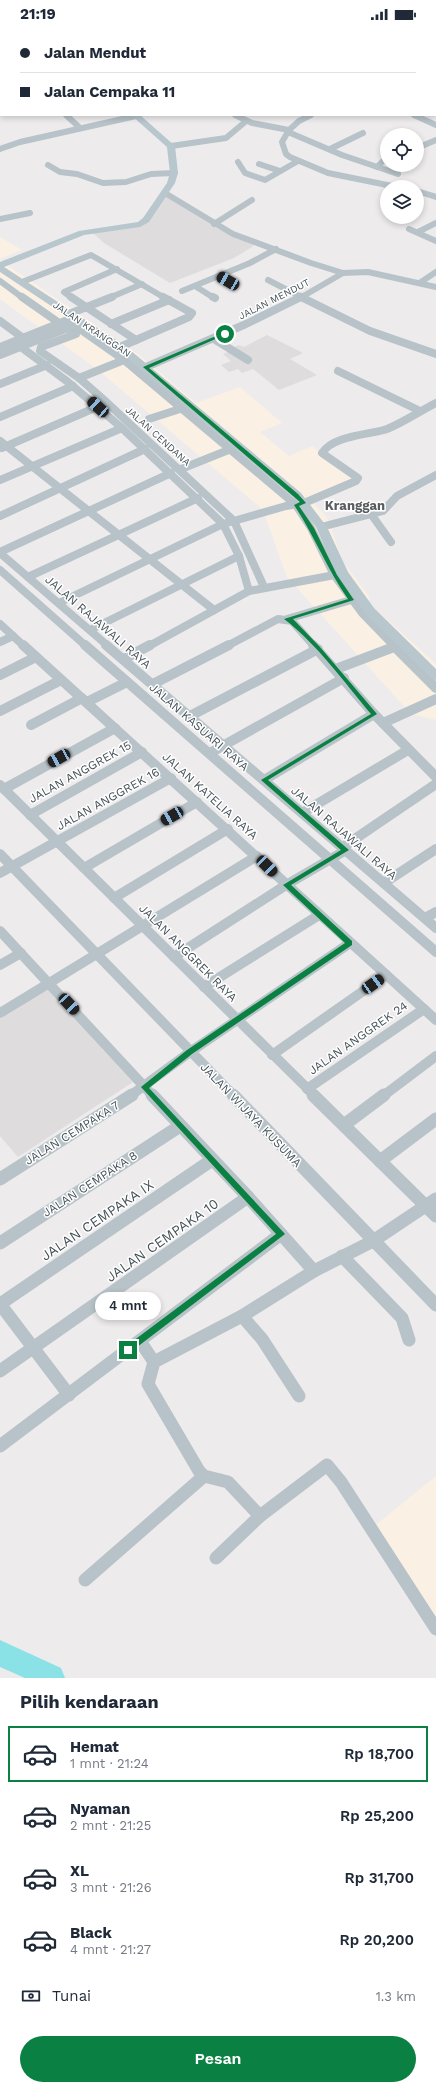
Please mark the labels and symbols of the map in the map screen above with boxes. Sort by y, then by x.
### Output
car [215,270,241,292]
street label: JALAN MENDUT [237,276,311,322]
street label: JALAN KRANGGAN [51,299,133,359]
route start [216,325,234,343]
car [85,395,111,419]
street label: JALAN CENDANA [123,404,193,468]
district label: Kranggan [325,498,385,513]
street label: JALAN RAJAWALI RAYA [42,572,154,672]
street label: JALAN KASUARI RAYA [147,680,251,774]
street label: JALAN ANGGREK 15 [26,738,134,806]
car [46,747,72,769]
street label: JALAN KATELIA RAYA [159,750,261,843]
street label: JALAN ANGGREK 16 [54,765,162,833]
street label: JALAN RAJAWALI RAYA [288,783,400,883]
car [159,805,185,827]
car [254,853,280,879]
street label: JALAN ANGGREK RAYA [136,901,240,1005]
car [360,972,386,996]
car [56,991,82,1017]
street label: JALAN ANGGREK 24 [306,999,410,1077]
street label: JALAN WIJAYA KUSUMA [198,1060,304,1170]
street label: JALAN CEMPAKA 7 [22,1098,122,1168]
street label: JALAN CEMPAKA 8 [40,1148,140,1220]
street label: JALAN CEMPAKA IX [38,1176,156,1264]
street label: JALAN CEMPAKA 10 [103,1195,221,1285]
callout: 4 mnt [95,1292,161,1320]
route end [119,1341,137,1359]

